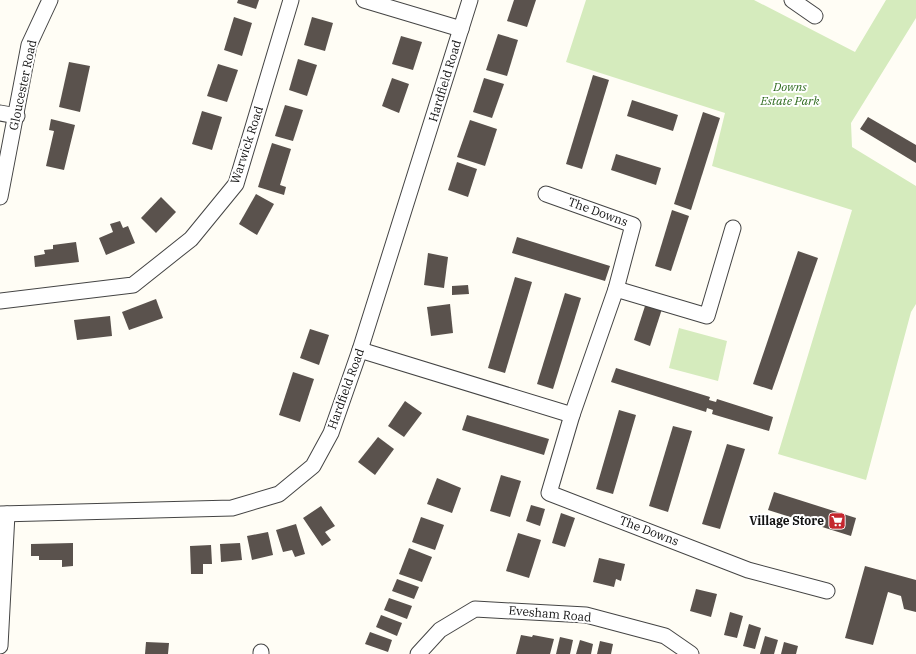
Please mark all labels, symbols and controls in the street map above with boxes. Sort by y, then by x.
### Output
street label: Gloucester Road [6,38,39,132]
street label: Hardfield Road [425,38,464,124]
park label: Downs Estate Park [759,79,820,108]
street label: Warwick Road [227,104,266,186]
street label: The Downs [566,194,630,229]
street label: Hardfield Road [324,346,367,431]
supermarket icon: Village Store [827,511,847,531]
street label: The Downs [617,512,681,549]
place label: Village Store [749,513,824,528]
street label: Evesham Road [508,602,592,625]

